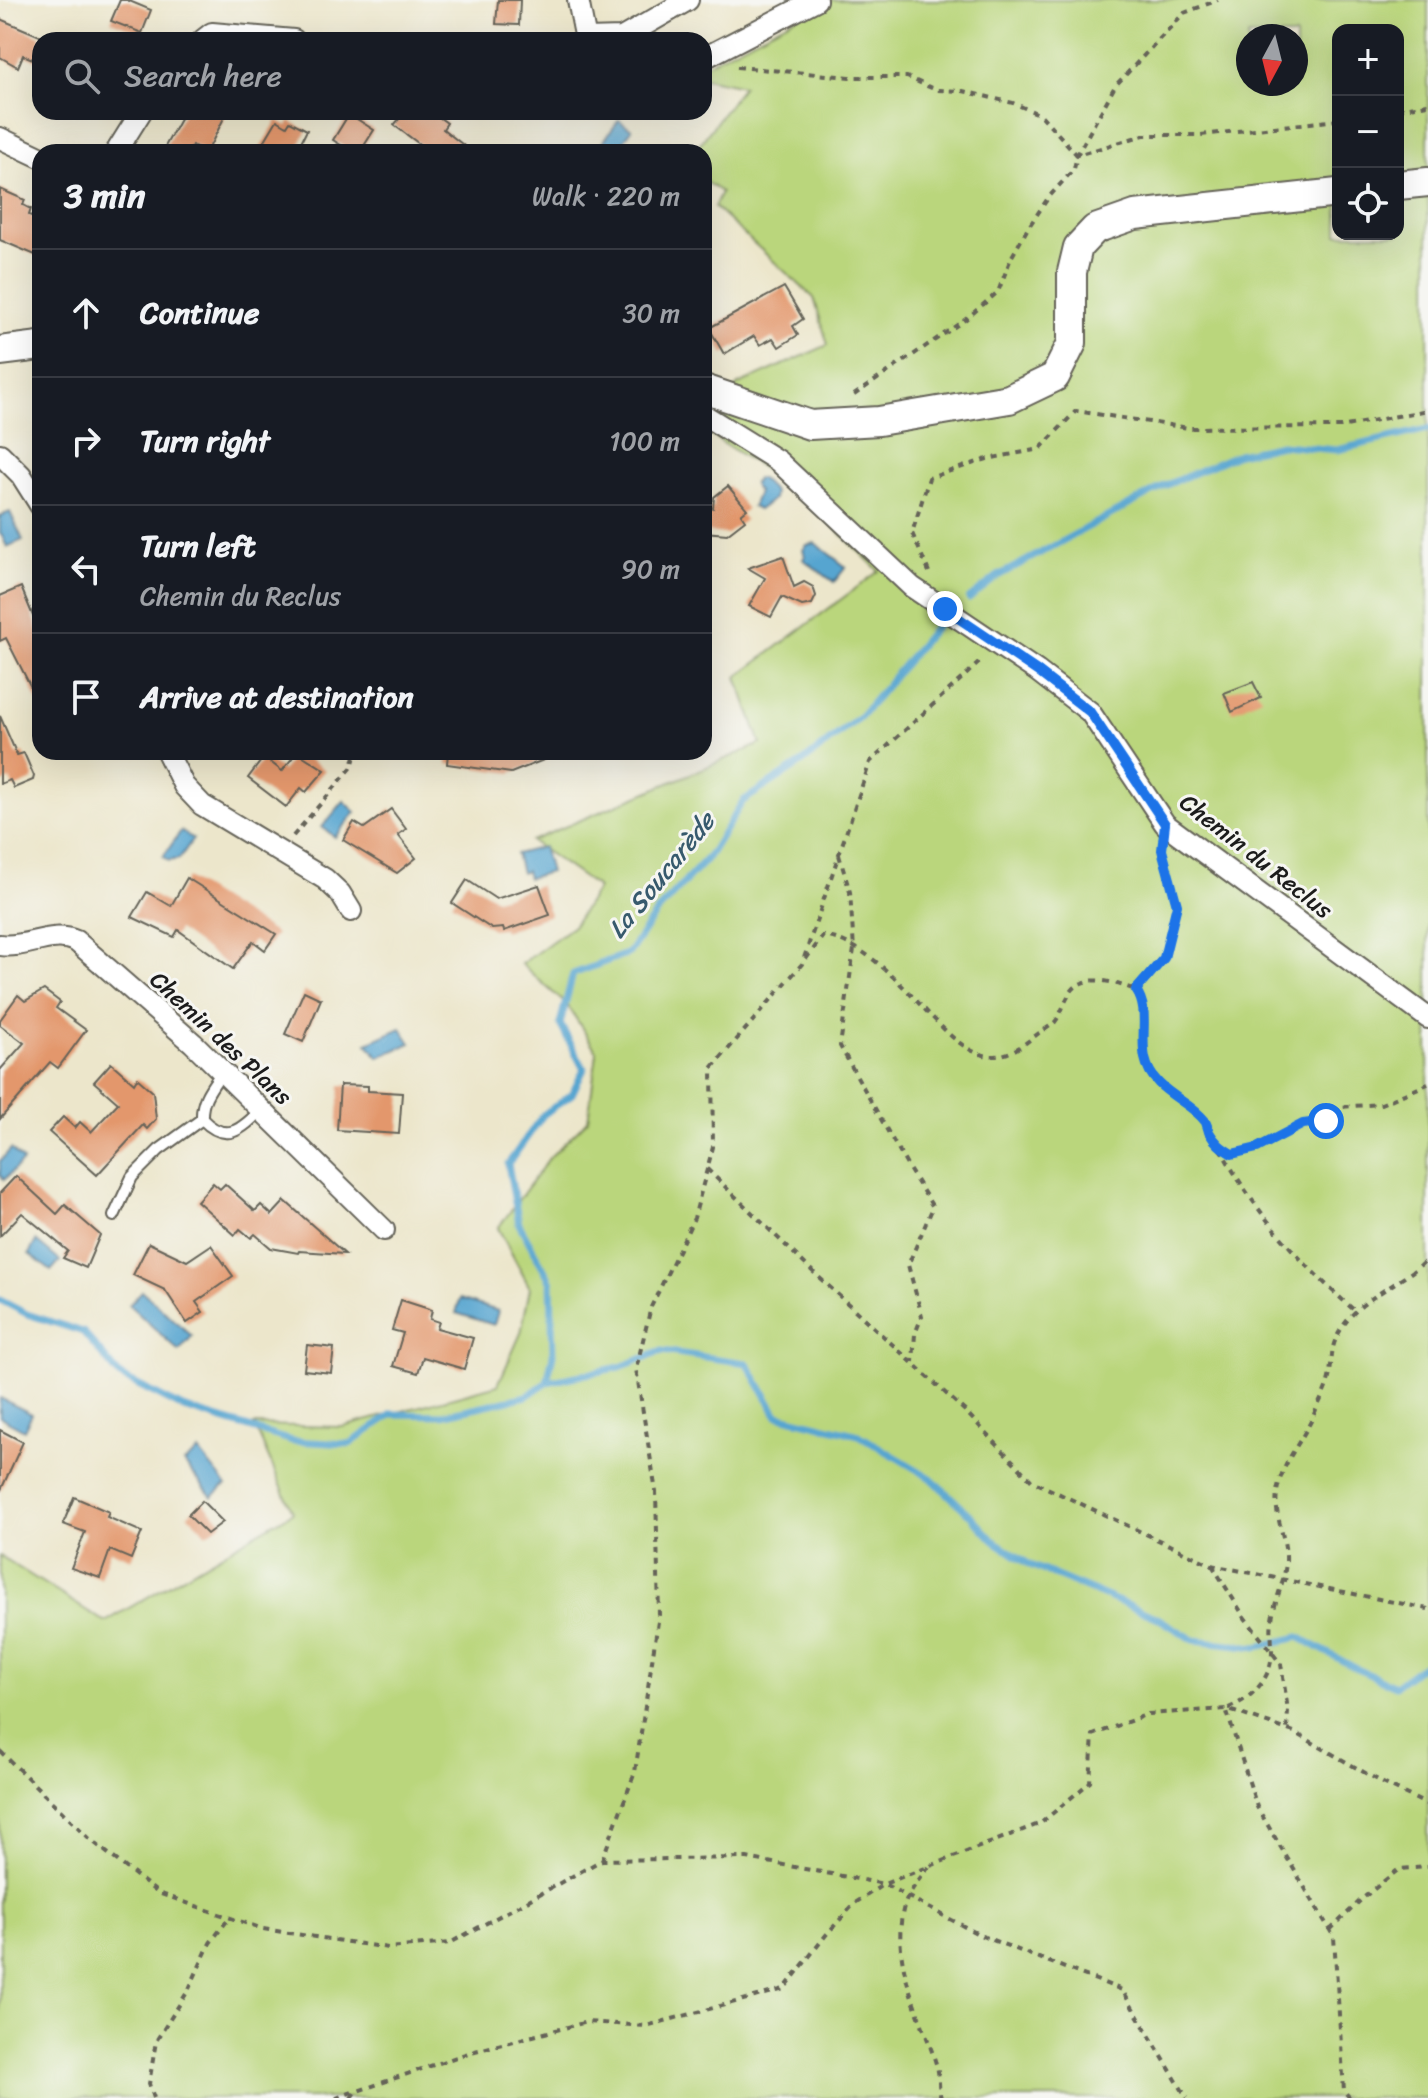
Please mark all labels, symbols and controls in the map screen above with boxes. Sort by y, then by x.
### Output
north arrow [1236,24,1308,96]
map controls [1332,24,1404,240]
button: + [1332,24,1404,96]
search box [32,32,712,120]
text: Search here [124,49,282,103]
icon: search [60,54,104,98]
button: − [1332,96,1404,168]
text: 3 min [64,166,145,226]
button: locate [1332,168,1404,240]
text: Walk · 220 m [532,173,680,219]
text: Continue [140,286,259,340]
text: 30 m [623,290,680,336]
icon: ahead [64,291,108,335]
text: Turn right [140,414,270,468]
text: 100 m [609,418,680,464]
icon: right [64,419,108,463]
text: Turn left [140,519,256,573]
text: 90 m [621,546,680,592]
icon: left [64,547,108,591]
text: Chemin du Reclus [140,573,341,619]
route end [927,591,963,627]
text: Arrive at destination [140,670,414,724]
icon: arrive [64,675,108,719]
street label: Chemin du Reclus [1170,782,1343,930]
water label: La Soucarède [595,799,728,949]
street label: Chemin des Plans [140,960,302,1116]
route start [1308,1103,1344,1139]

